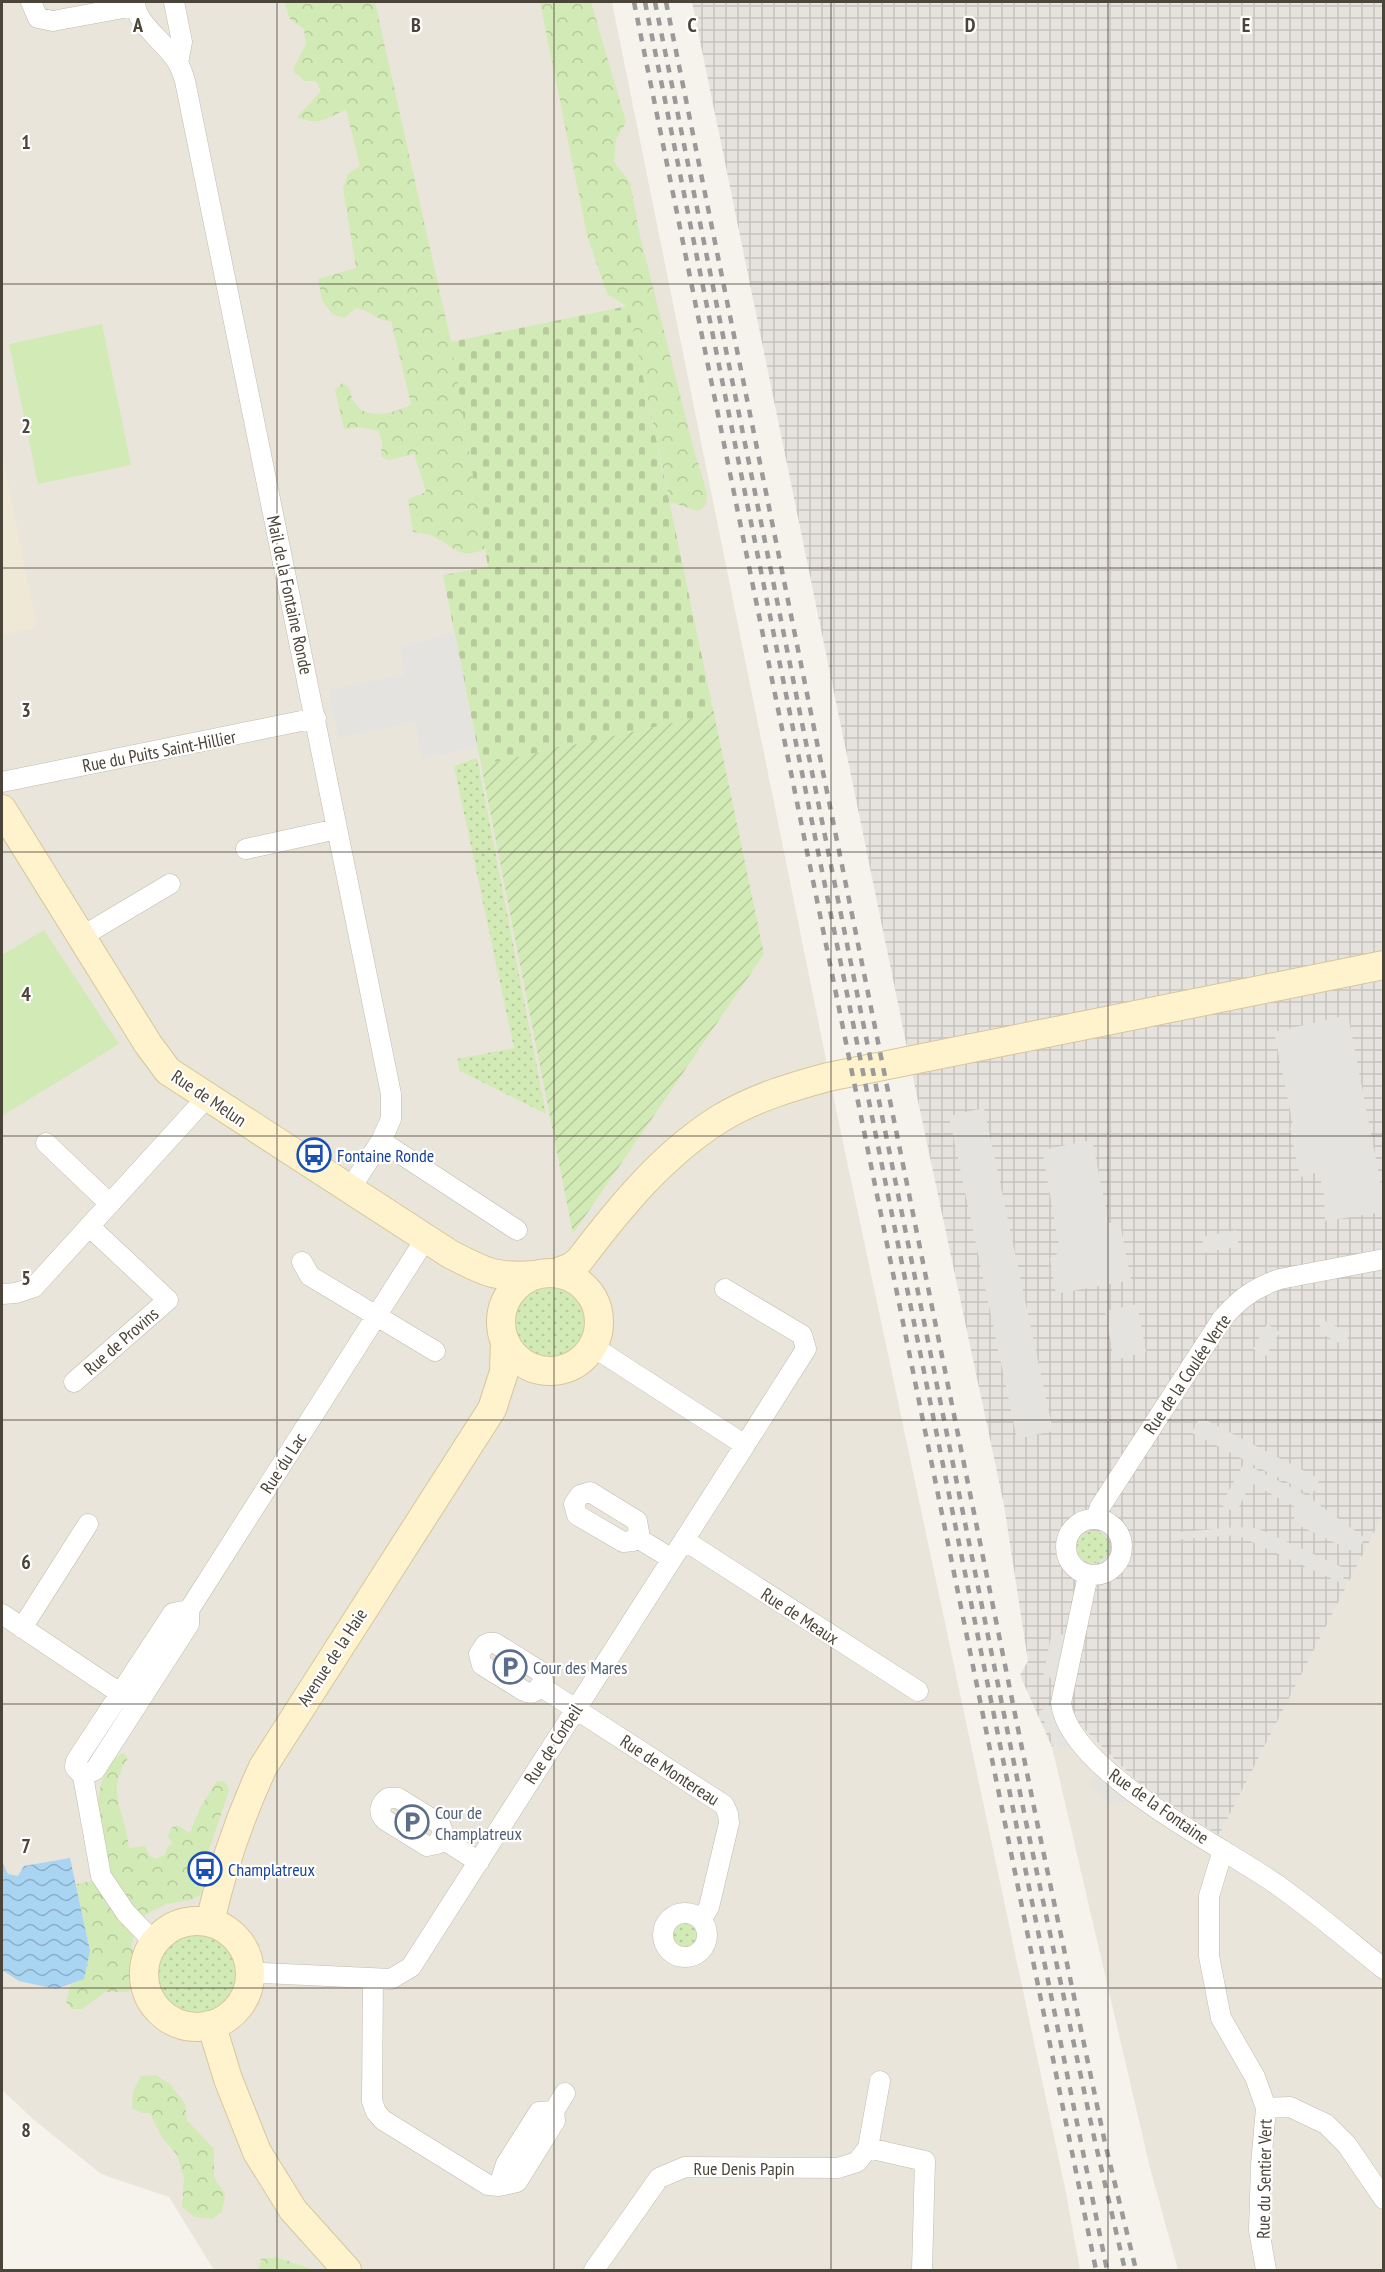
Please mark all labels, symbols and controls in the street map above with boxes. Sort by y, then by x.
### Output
text: A [132,12,144,38]
text: B [411,12,421,38]
text: C [687,12,697,38]
text: D [965,12,976,38]
text: E [1242,12,1250,38]
text: 1 [21,129,31,155]
text: 2 [21,413,31,439]
street label: Mail de la Fontaine Ronde [262,513,318,677]
text: 3 [21,697,31,723]
street label: Rue du Puits Saint-Hillier [80,725,238,777]
text: 4 [21,981,31,1007]
street label: Rue de Melun [167,1065,251,1131]
bus stop icon: Fontaine Ronde [296,1137,332,1173]
place label: Fontaine Ronde [337,1144,434,1167]
text: 5 [21,1265,31,1291]
street label: Rue de Provins [79,1302,163,1380]
street label: Rue de la Coulée Verte [1138,1310,1236,1438]
street label: Rue du Lac [255,1428,311,1498]
text: 6 [21,1549,31,1575]
street label: Rue de Meaux [757,1582,844,1650]
street label: Avenue de la Haie [292,1604,372,1710]
parking icon: Cour des Mares [492,1649,528,1685]
place label: Cour des Mares [533,1656,627,1679]
street label: Rue de Corbeil [519,1699,588,1788]
street label: Rue de Montereau [616,1729,724,1811]
street label: Rue de la Fontaine [1105,1763,1213,1849]
place label: Cour de Champlatreux [435,1801,522,1845]
parking icon: Cour de Champlatreux [394,1804,430,1840]
text: 7 [21,1833,31,1859]
bus stop icon: Champlatreux [187,1851,223,1887]
place label: Champlatreux [228,1858,315,1881]
text: 8 [21,2117,31,2143]
street label: Rue du Sentier Vert [1251,2119,1277,2239]
street label: Rue Denis Papin [694,2157,794,2180]

